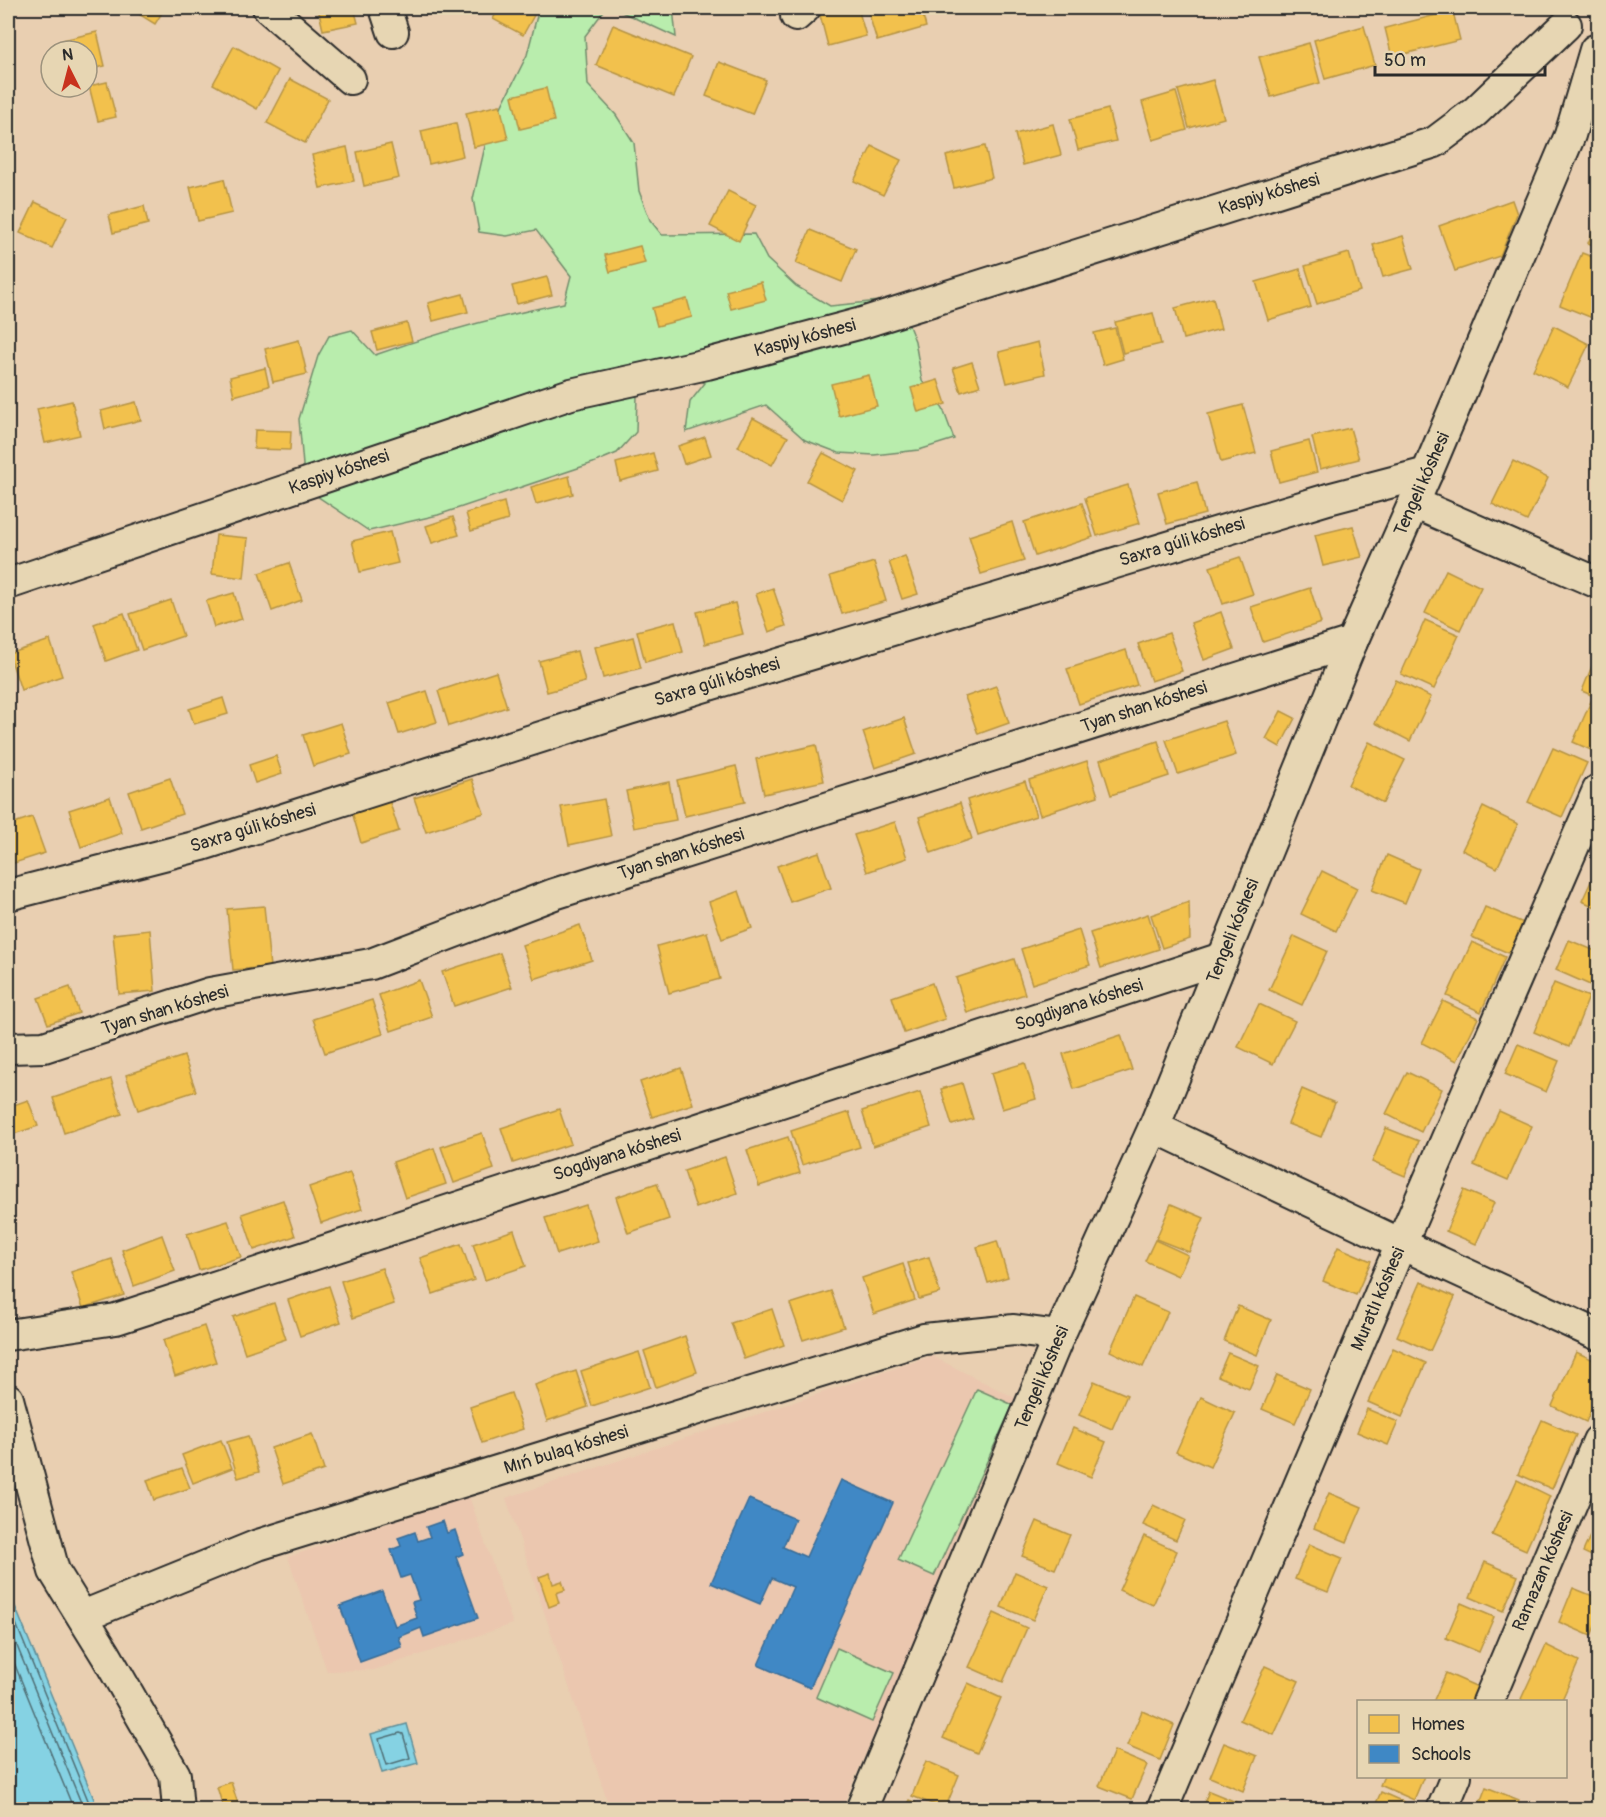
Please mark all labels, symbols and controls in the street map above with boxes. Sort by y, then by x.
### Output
north arrow [39,39,99,99]
scale bar [1375,39,1544,77]
text: N [61,45,74,66]
text: 50 m [1384,49,1426,72]
street label: Kaspiy kóshesi [1216,168,1322,220]
street label: Kaspiy kóshesi [752,313,858,363]
street label: Tengeli kóshesi [1389,429,1455,539]
street label: Kaspiy kóshesi [286,444,392,500]
street label: Saxra gúli kóshesi [1116,512,1248,572]
street label: Saxra gúli kóshesi [651,652,783,712]
street label: Tyan shan kóshesi [1078,676,1210,738]
street label: Saxra gúli kóshesi [187,798,319,858]
street label: Tyan shan kóshesi [615,823,747,885]
street label: Tengeli kóshesi [1202,875,1264,987]
street label: Sogdiyana kóshesi [1012,973,1146,1037]
street label: Tyan shan kóshesi [99,980,231,1040]
street label: Sogdiyana kóshesi [550,1123,684,1187]
street label: Muratlı kóshesi [1346,1244,1410,1354]
street label: Tengeli kóshesi [1010,1322,1074,1434]
street label: Mıń bulaq kóshesi [501,1420,631,1480]
street label: Ramazan kóshesi [1507,1507,1579,1635]
legend [1357,1700,1567,1778]
text: Homes [1411,1713,1464,1736]
text: Schools [1411,1743,1471,1766]

